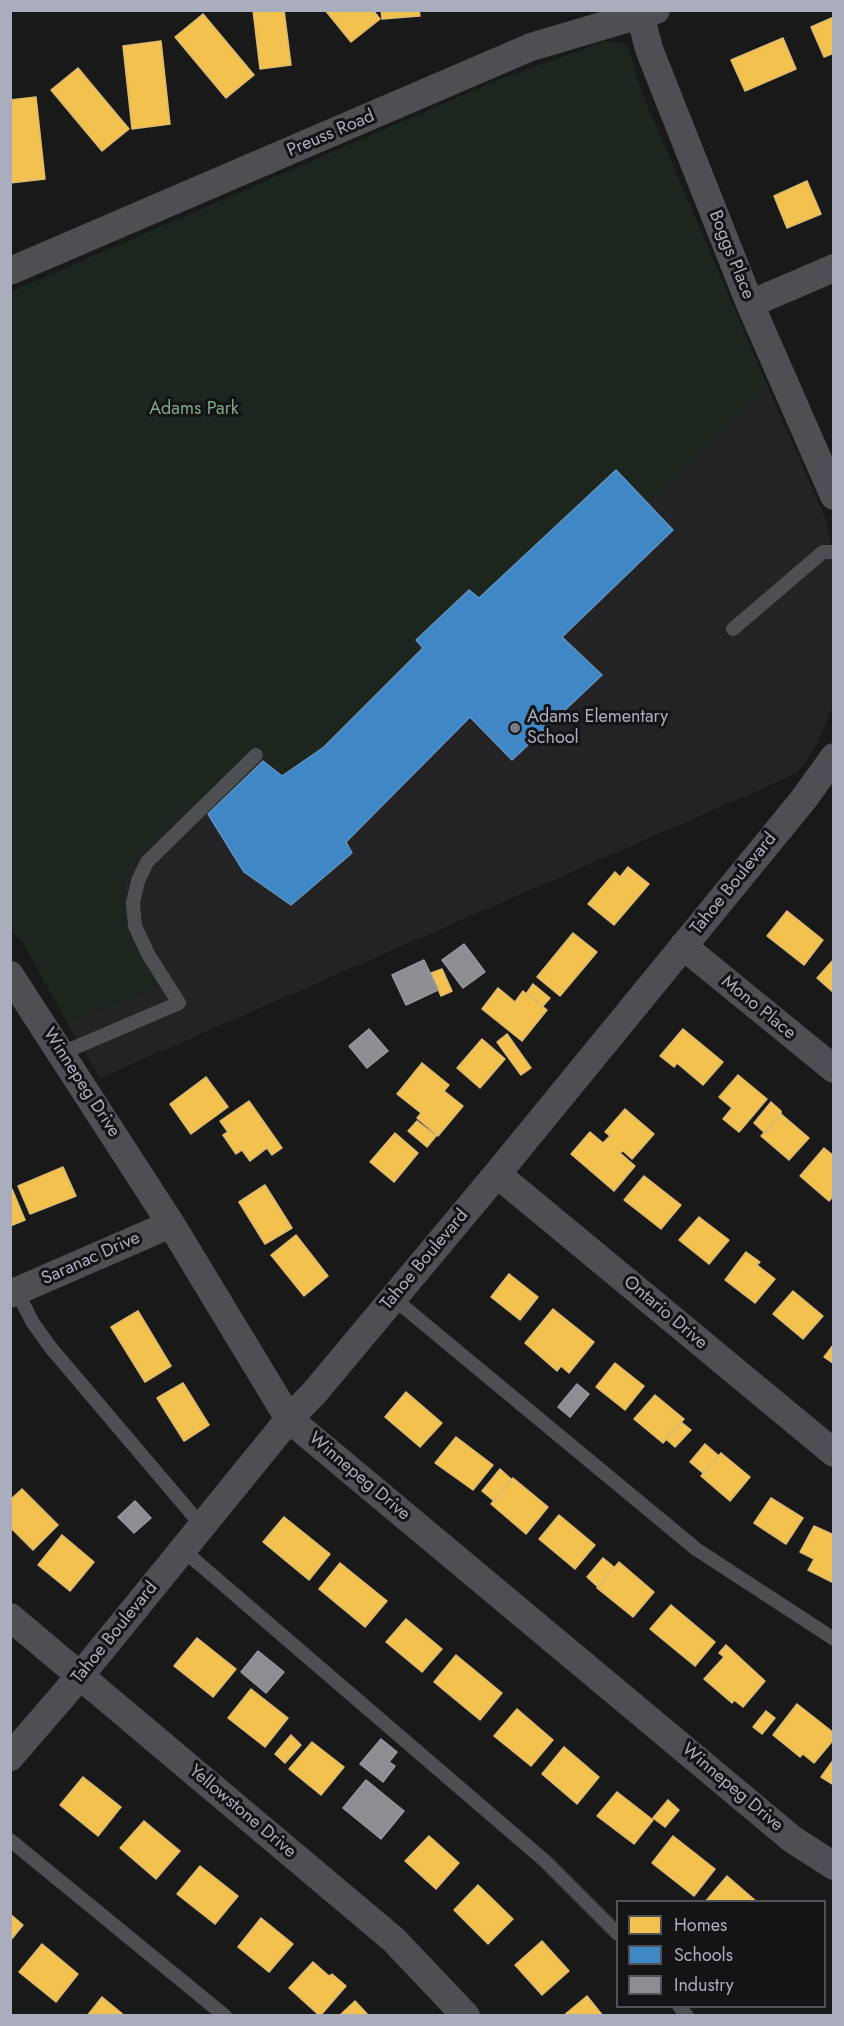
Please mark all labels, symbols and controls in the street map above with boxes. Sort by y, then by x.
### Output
street label: Preuss Road [284,106,378,162]
street label: Boggs Place [703,208,759,302]
park label: Adams Park [149,399,239,421]
place label: Adams Elementary School [527,707,668,750]
marker: Adams Elementary School [508,721,522,735]
street label: Tahoe Boulevard [686,829,782,939]
street label: Mono Place [716,971,800,1045]
street label: Winnepeg Drive [38,1024,124,1142]
street label: Tahoe Boulevard [377,1205,473,1315]
street label: Saranac Drive [38,1228,144,1290]
street label: Ontario Drive [619,1272,711,1354]
street label: Winnepeg Drive [304,1428,414,1526]
street label: Tahoe Boulevard [67,1578,163,1688]
street label: Winnepeg Drive [677,1739,787,1837]
street label: Yellowstone Drive [184,1761,300,1863]
legend [616,1900,826,2008]
text: Homes [674,1912,727,1938]
text: Schools [674,1942,733,1968]
text: Industry [674,1972,734,1998]

